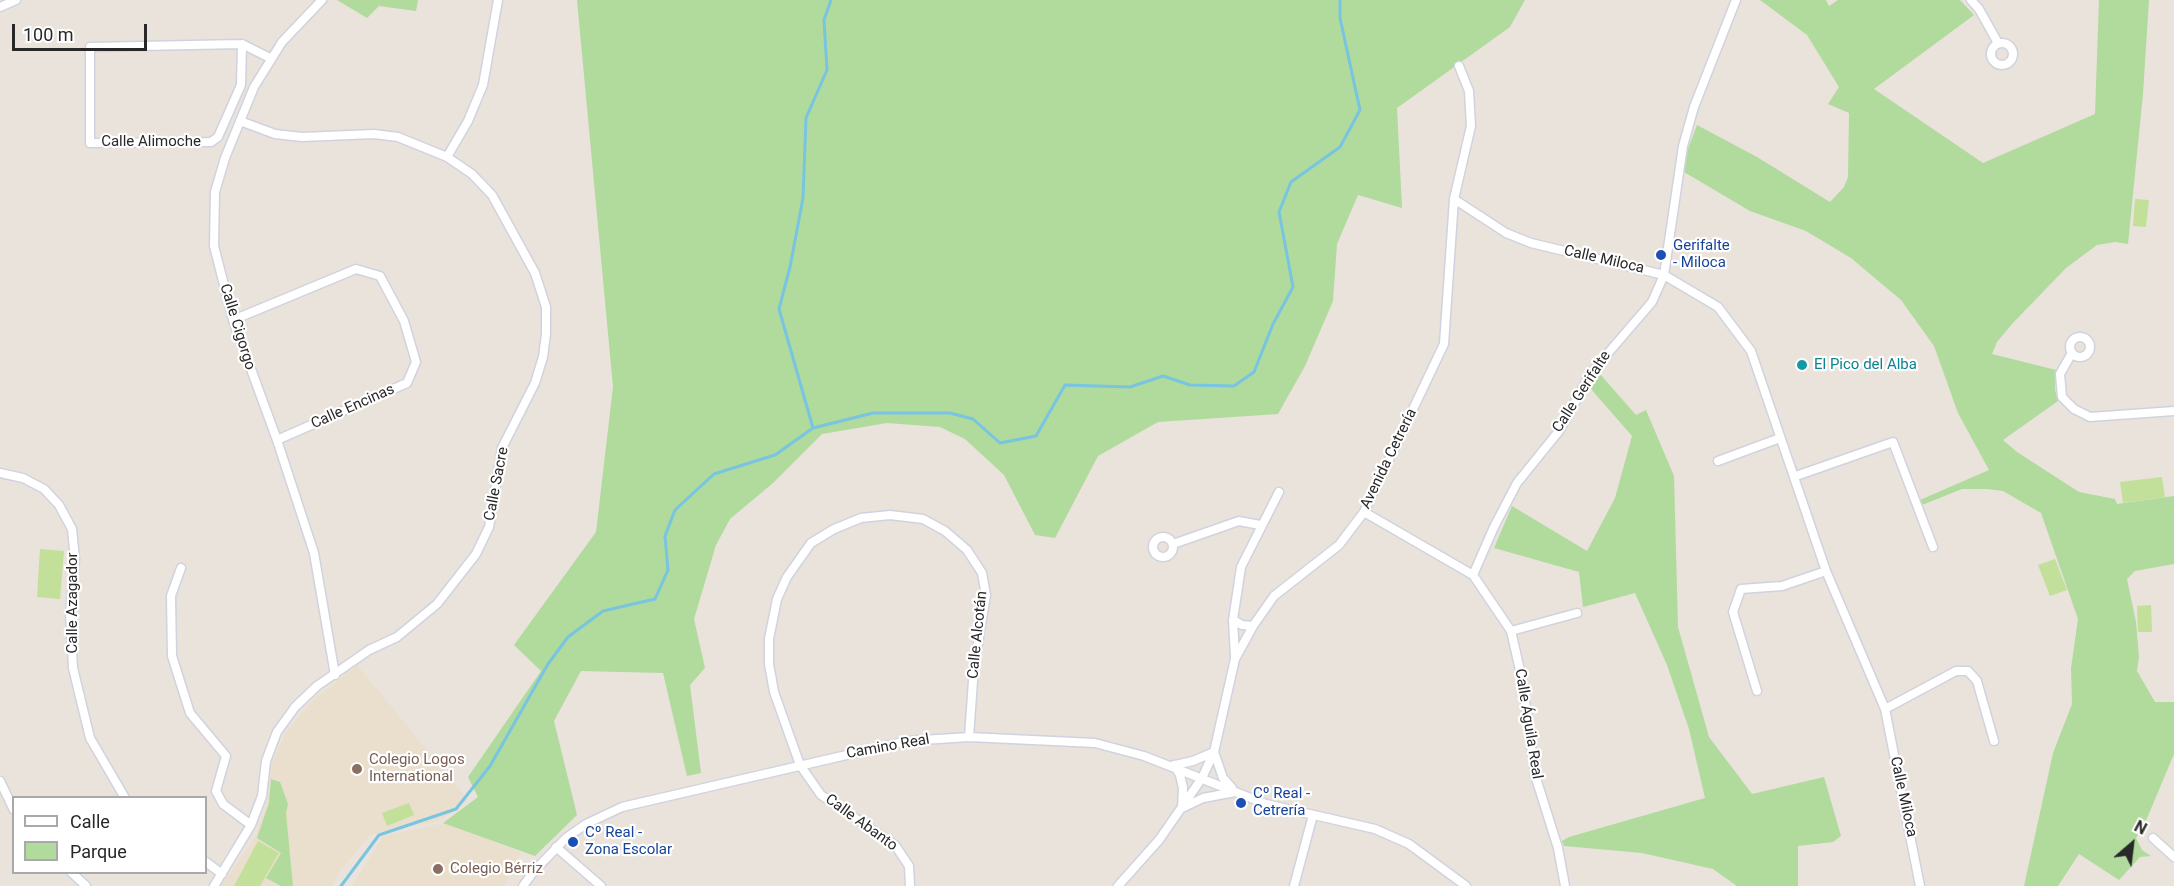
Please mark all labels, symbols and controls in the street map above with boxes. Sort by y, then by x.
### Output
scale bar [15,12,150,50]
text: 100 m [23,24,74,45]
street label: Calle Alimoche [101,133,201,151]
place label: Gerifalte - Miloca [1673,237,1730,272]
street label: Calle Miloca [1562,242,1646,278]
marker: Gerifalte - Miloca [1654,248,1668,262]
street label: Calle Cigorgo [215,282,259,372]
street label: Calle Gerifalte [1549,348,1615,436]
place label: El Pico del Alba [1814,356,1917,374]
marker: El Pico del Alba [1795,358,1809,372]
street label: Calle Encinas [309,381,397,433]
street label: Avenida Cetrería [1357,406,1421,512]
street label: Calle Sacre [481,446,513,522]
street label: Calle Azagador [64,552,82,654]
street label: Calle Alcotán [964,590,992,680]
street label: Calle Águila Real [1510,668,1546,780]
street label: Camino Real [845,731,931,763]
place label: Colegio Logos International [369,751,465,786]
street label: Calle Miloca [1886,755,1920,839]
marker: Colegio Logos International [350,762,364,776]
place label: Cº Real - Cetrería [1253,785,1310,820]
street label: Calle Abanto [821,791,901,855]
legend [12,796,207,874]
marker: Cº Real - Cetrería [1234,796,1248,810]
text: Calle [70,811,110,832]
north arrow [2102,814,2162,874]
text: N [2131,817,2150,839]
place label: Cº Real - Zona Escolar [585,824,672,859]
marker: Cº Real - Zona Escolar [566,835,580,849]
text: Parque [70,841,127,862]
place label: Colegio Bérriz [450,860,543,878]
marker: Colegio Bérriz [431,862,445,876]

